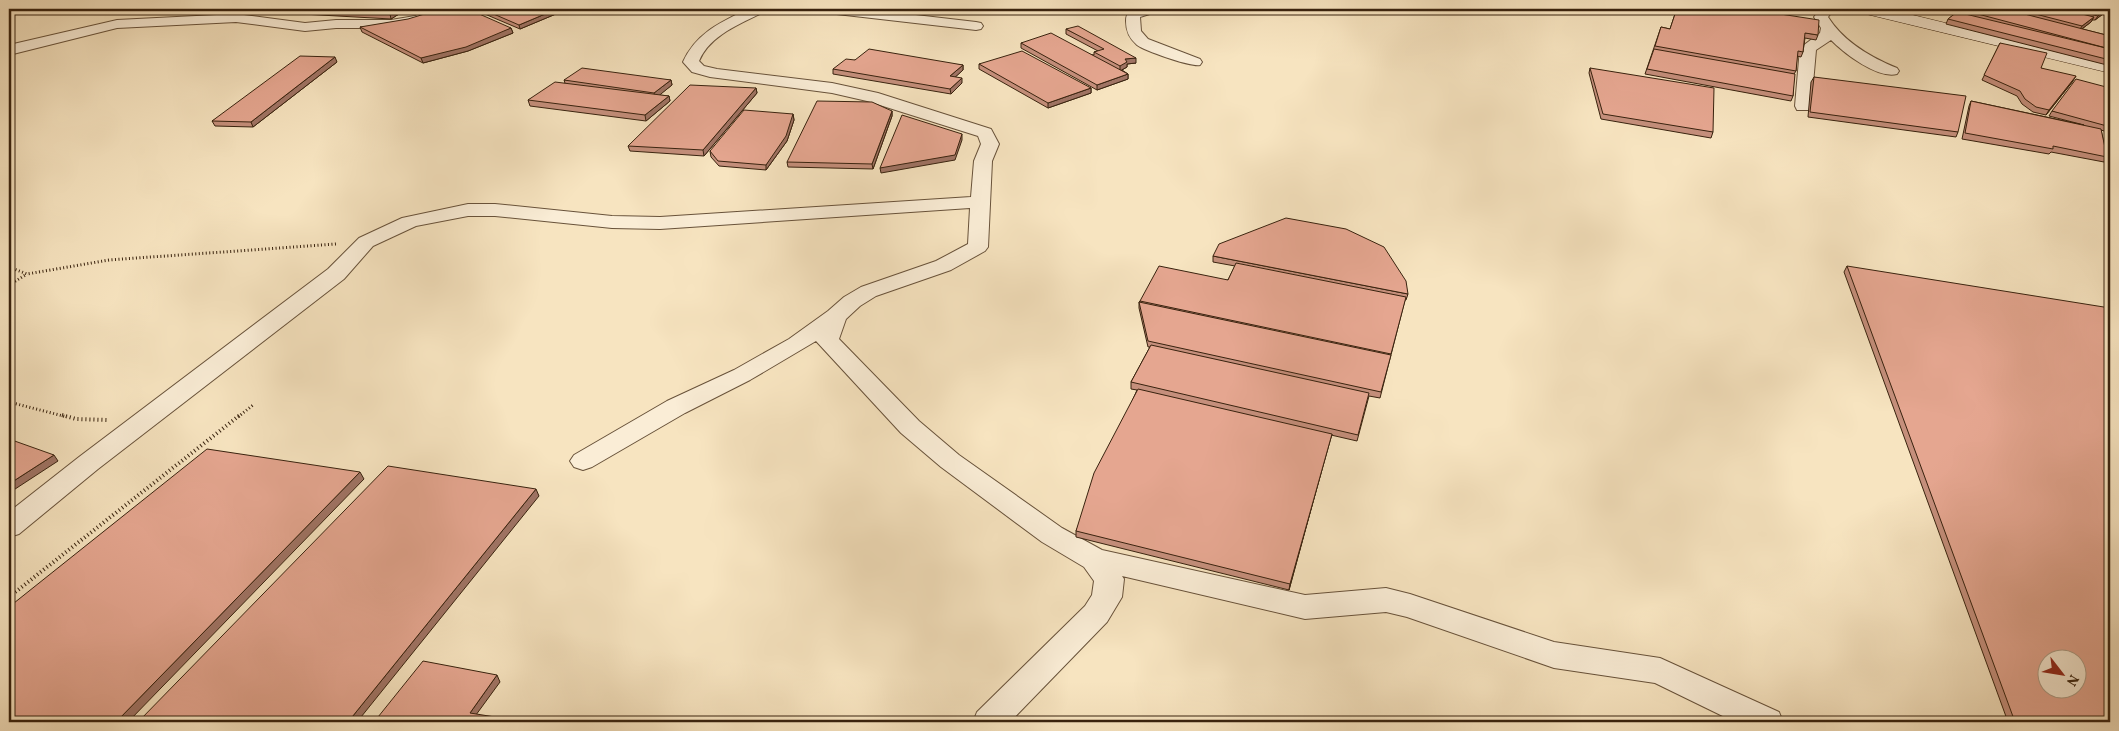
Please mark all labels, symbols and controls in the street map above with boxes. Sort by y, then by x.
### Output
north arrow [2036,648,2086,698]
text: N [2061,671,2083,689]

